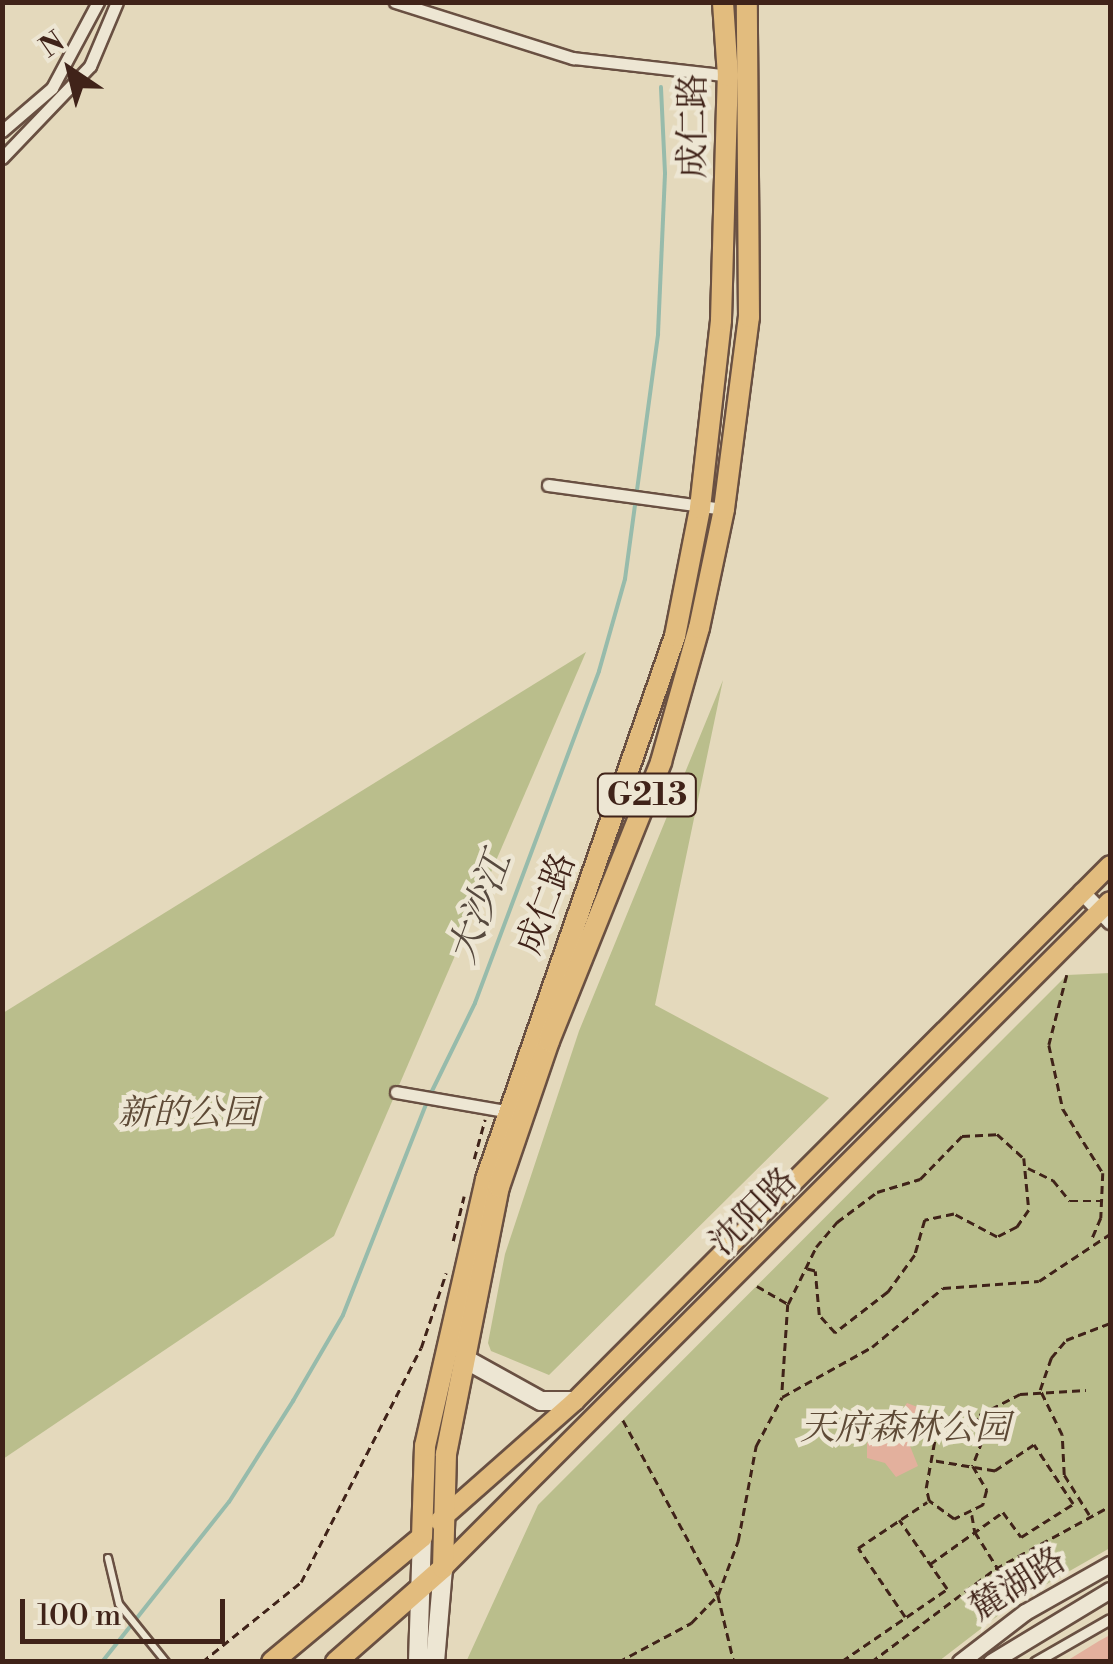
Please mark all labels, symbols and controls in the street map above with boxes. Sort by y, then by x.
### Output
north arrow [20,20,120,120]
text: N [33,24,72,66]
street label: 成仁路 [673,74,715,178]
road number: G213 [594,768,700,822]
water label: 大沙江 [440,847,522,969]
street label: 成仁路 [509,847,585,961]
park label: 新的公园 [118,1093,258,1135]
street label: 沈阳路 [702,1160,806,1264]
park label: 天府森林公园 [800,1408,1010,1450]
street label: 麓湖路 [962,1539,1074,1631]
scale bar [25,1579,230,1641]
text: 100 m [37,1597,121,1635]

